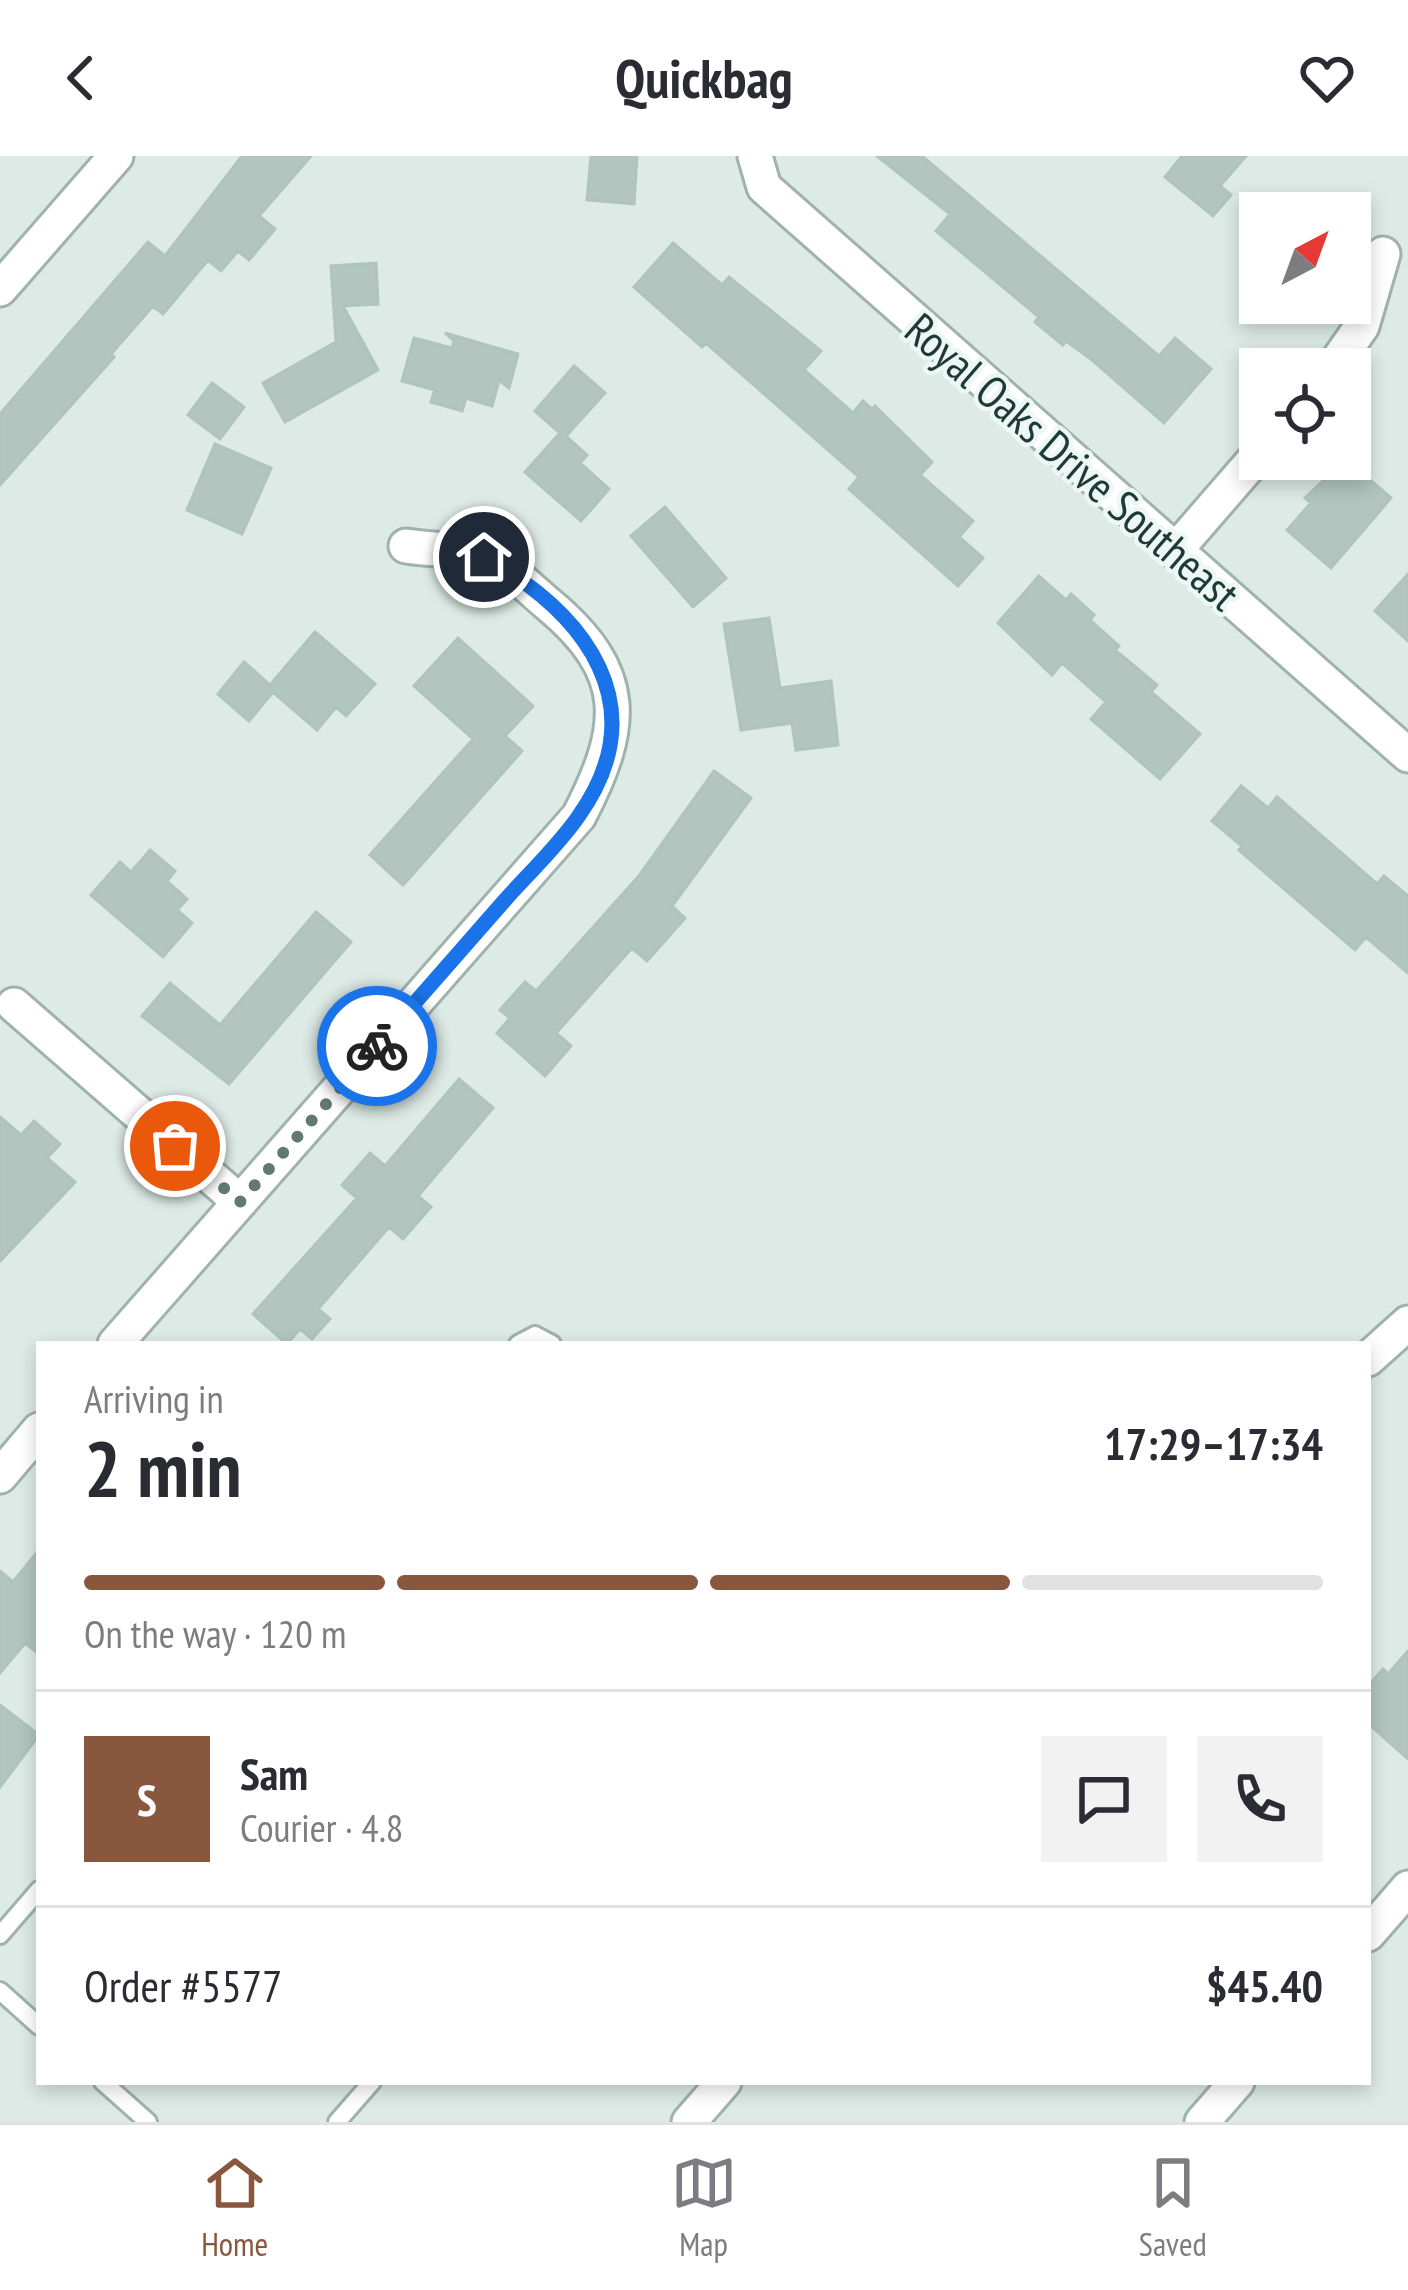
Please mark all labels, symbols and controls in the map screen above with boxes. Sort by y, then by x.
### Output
text: Quickbag [615,43,793,113]
icon: back [48,45,114,111]
icon: heart [1294,45,1360,111]
north arrow [1239,192,1371,324]
map controls [1239,192,1371,480]
street label: Royal Oaks Drive Southeast [894,300,1253,623]
button: locate [1239,348,1371,480]
pin [433,506,535,608]
icon: home [451,524,517,590]
courier [317,986,437,1106]
icon: bike [344,1013,410,1079]
pin [124,1095,226,1197]
icon: bag [142,1113,208,1179]
text: Arriving in [84,1373,224,1424]
text: 17:29–17:34 [1104,1414,1323,1472]
text: 2 min [84,1418,242,1519]
text: On the way · 120 m [84,1608,346,1659]
button: chat [1041,1736,1167,1862]
button: phone [1197,1736,1323,1862]
text: Sam [240,1744,308,1802]
text: S [137,1770,157,1828]
text: Courier · 4.8 [240,1802,403,1853]
text: Order #5577 [84,1956,282,2014]
text: $45.40 [1206,1956,1323,2014]
tab: Home [201,2150,268,2265]
tab: Map [671,2150,737,2265]
tab: Saved [1139,2150,1207,2265]

